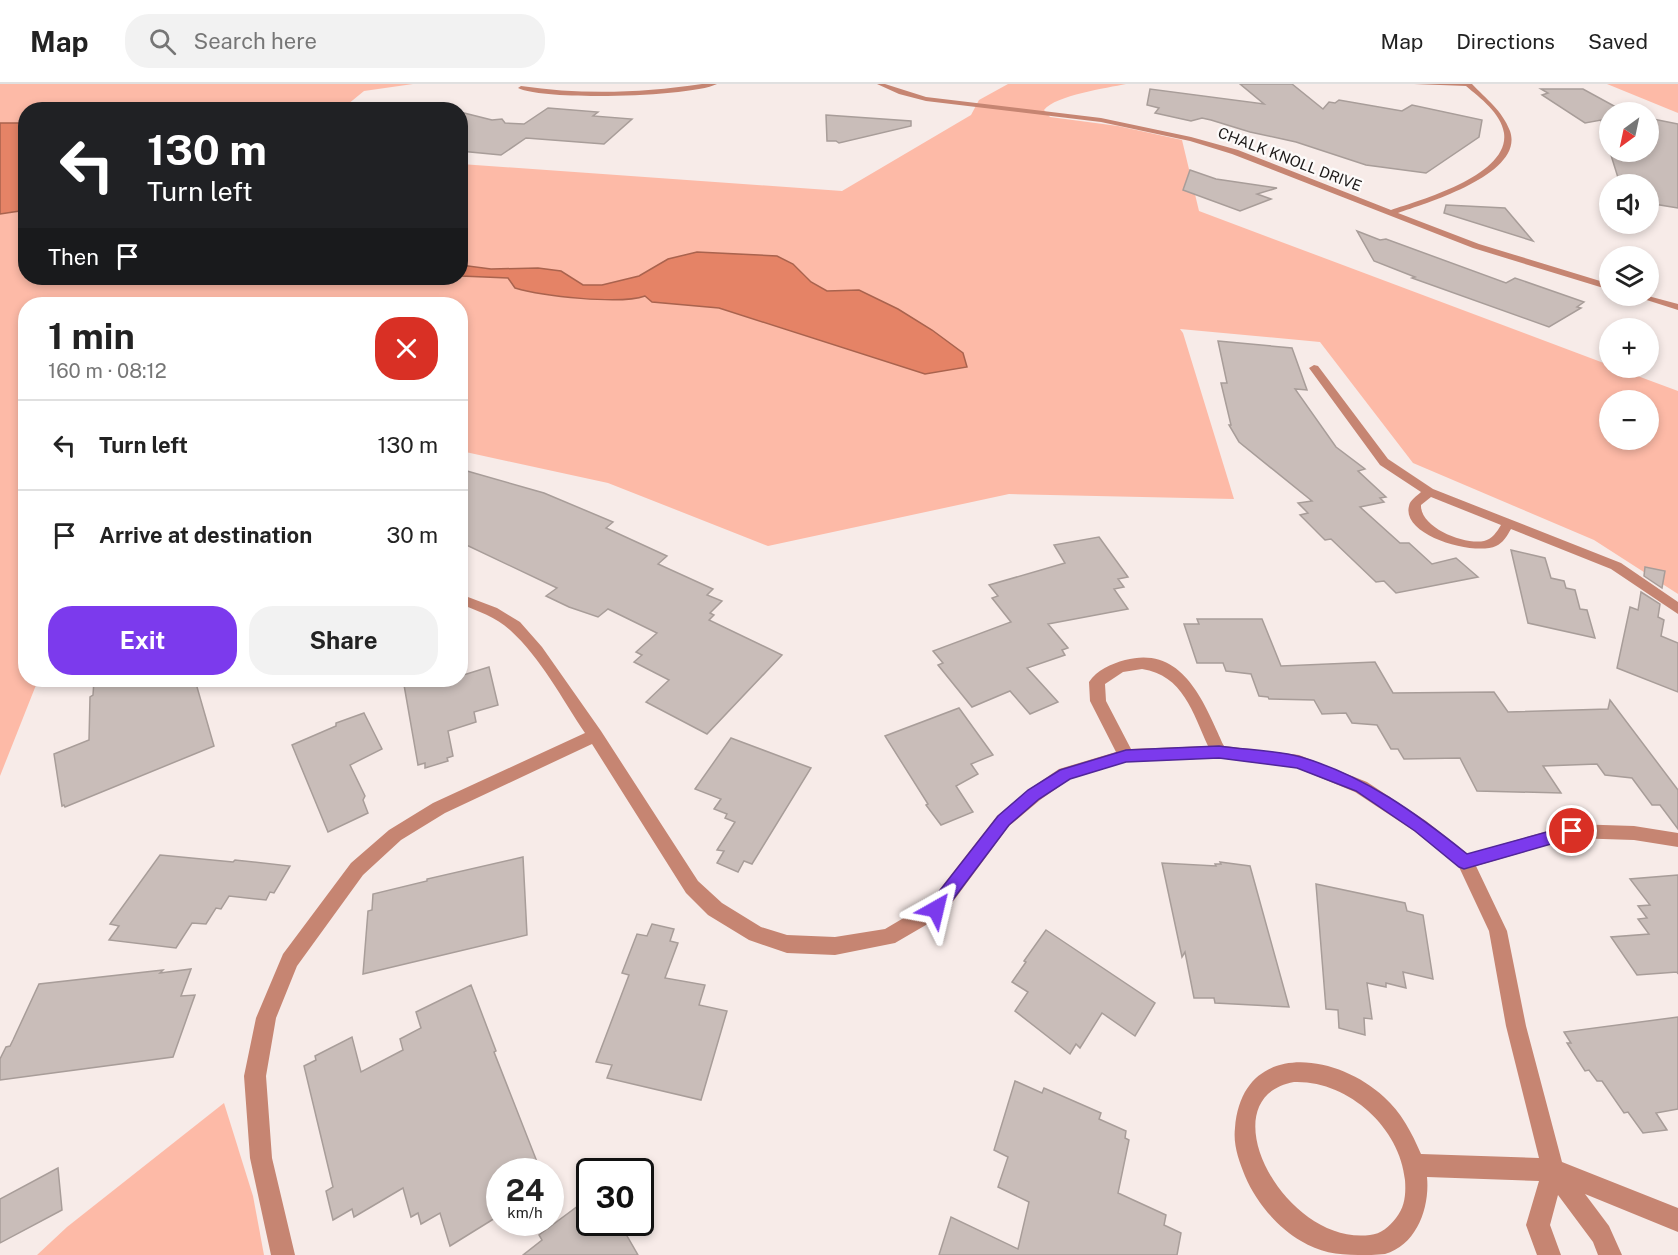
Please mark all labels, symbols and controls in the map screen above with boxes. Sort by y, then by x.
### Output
search box [125,14,545,68]
text: Map [30,25,89,58]
icon: search [146,25,179,58]
text: Search here [194,28,317,54]
text: Map [1381,29,1423,54]
text: Directions [1456,29,1555,54]
text: Saved [1588,29,1648,54]
north arrow [1599,102,1659,162]
map controls [1599,102,1659,450]
street label: CHALK KNOLL DRIVE [1216,124,1364,194]
text: 130 m [147,125,267,174]
icon: left [48,126,126,204]
button: sound [1599,174,1659,234]
text: Turn left [147,175,253,207]
icon: arrive [111,240,144,273]
text: Then [48,244,99,270]
button: layers [1599,246,1659,306]
text: 1 min [48,315,135,357]
button: close [375,317,438,380]
button: + [1599,318,1659,378]
text: 160 m · 08:12 [48,359,167,383]
button: − [1599,390,1659,450]
icon: left [48,429,81,462]
text: Turn left [99,432,188,458]
text: 130 m [377,432,438,458]
icon: arrive [48,519,81,552]
text: Arrive at destination [99,522,312,548]
text: 30 m [386,522,438,548]
button: Exit [48,606,237,675]
button: Share [249,606,438,675]
pin [1546,805,1597,856]
icon: arrive [1555,814,1588,847]
position arrow [904,877,968,941]
speed limit sign: 30 [576,1158,654,1236]
text: 24 [506,1172,544,1208]
text: km/h [507,1204,543,1221]

